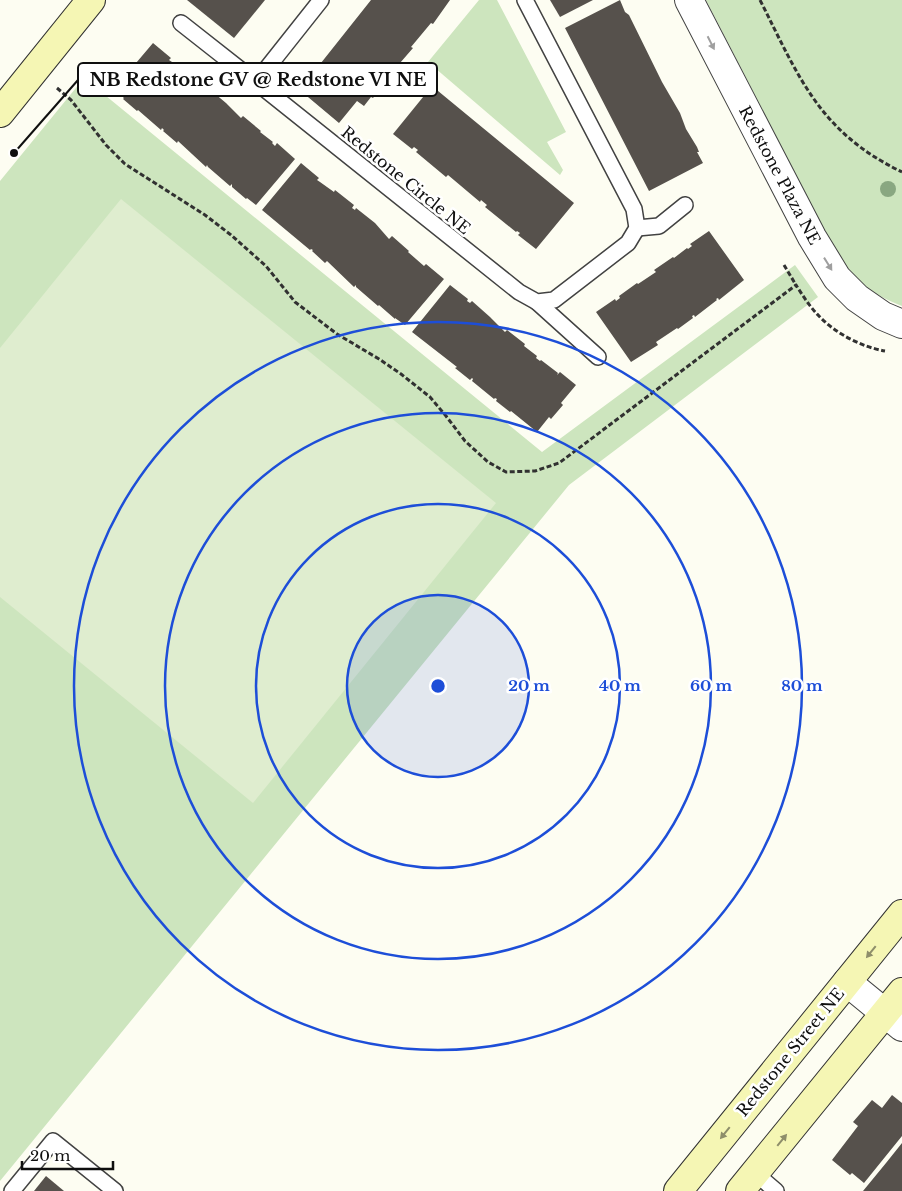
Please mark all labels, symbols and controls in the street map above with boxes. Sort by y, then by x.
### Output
one-way arrow [707,36,715,51]
callout: NB Redstone GV @ Redstone VI NE [78,63,437,96]
text: NB Redstone GV @ Redstone VI NE [89,69,427,91]
street label: Redstone Plaza NE [735,102,825,248]
street label: Redstone Circle NE [337,122,475,238]
one-way arrow [824,258,833,271]
text: 20 m [508,676,550,695]
text: 40 m [599,676,641,695]
text: 60 m [690,676,732,695]
text: 80 m [781,676,823,695]
centre of rings [429,677,447,695]
one-way arrow [866,946,877,958]
street label: Redstone Street NE [732,984,848,1120]
one-way arrow [720,1126,731,1139]
one-way arrow [777,1133,788,1146]
scale bar [22,1138,114,1170]
text: 20 m [30,1146,70,1165]

